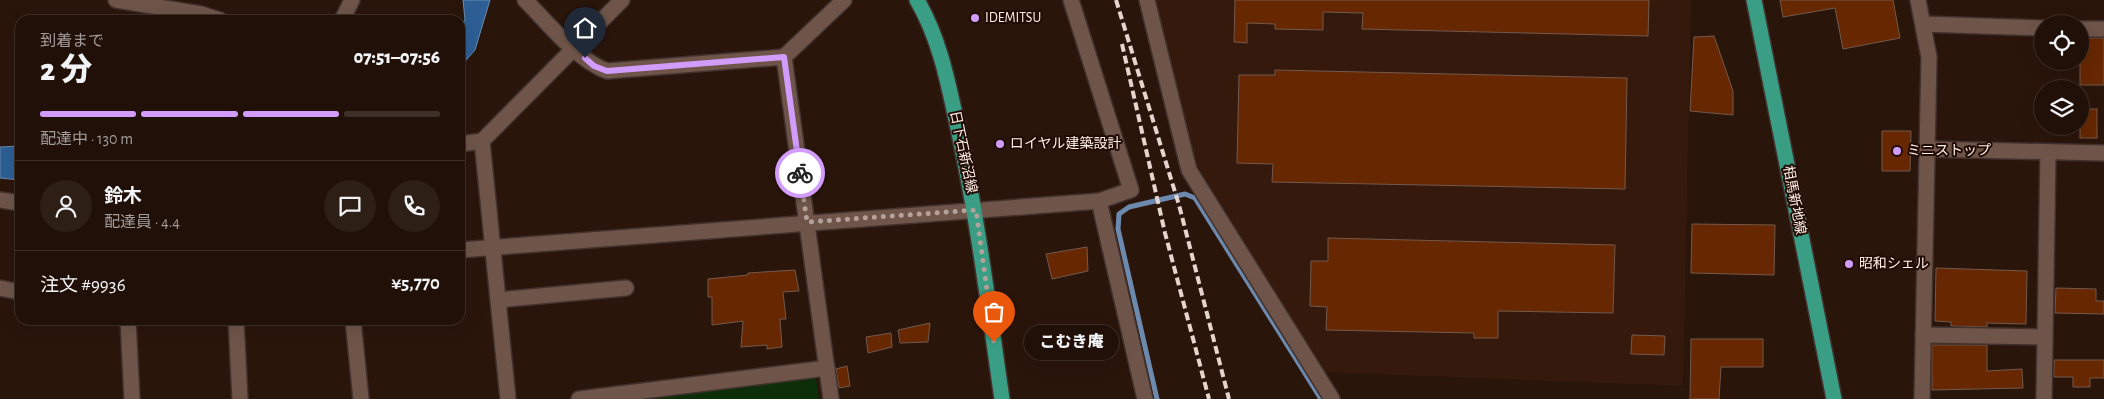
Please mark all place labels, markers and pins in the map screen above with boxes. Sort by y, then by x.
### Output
pin [564,7,606,58]
place label: IDEMITSU [985,11,1041,25]
marker: IDEMITSU [969,12,981,24]
place label: ロイヤル建築設計 [1010,136,1122,151]
marker: ロイヤル建築設計 [994,138,1006,150]
place label: ミニストップ [1907,143,1991,158]
marker: ミニストップ [1891,145,1903,157]
place label: 昭和シェル [1859,256,1929,271]
marker: 昭和シェル [1843,258,1855,270]
pin [973,291,1015,342]
callout: こむき庵 [1024,324,1119,360]

